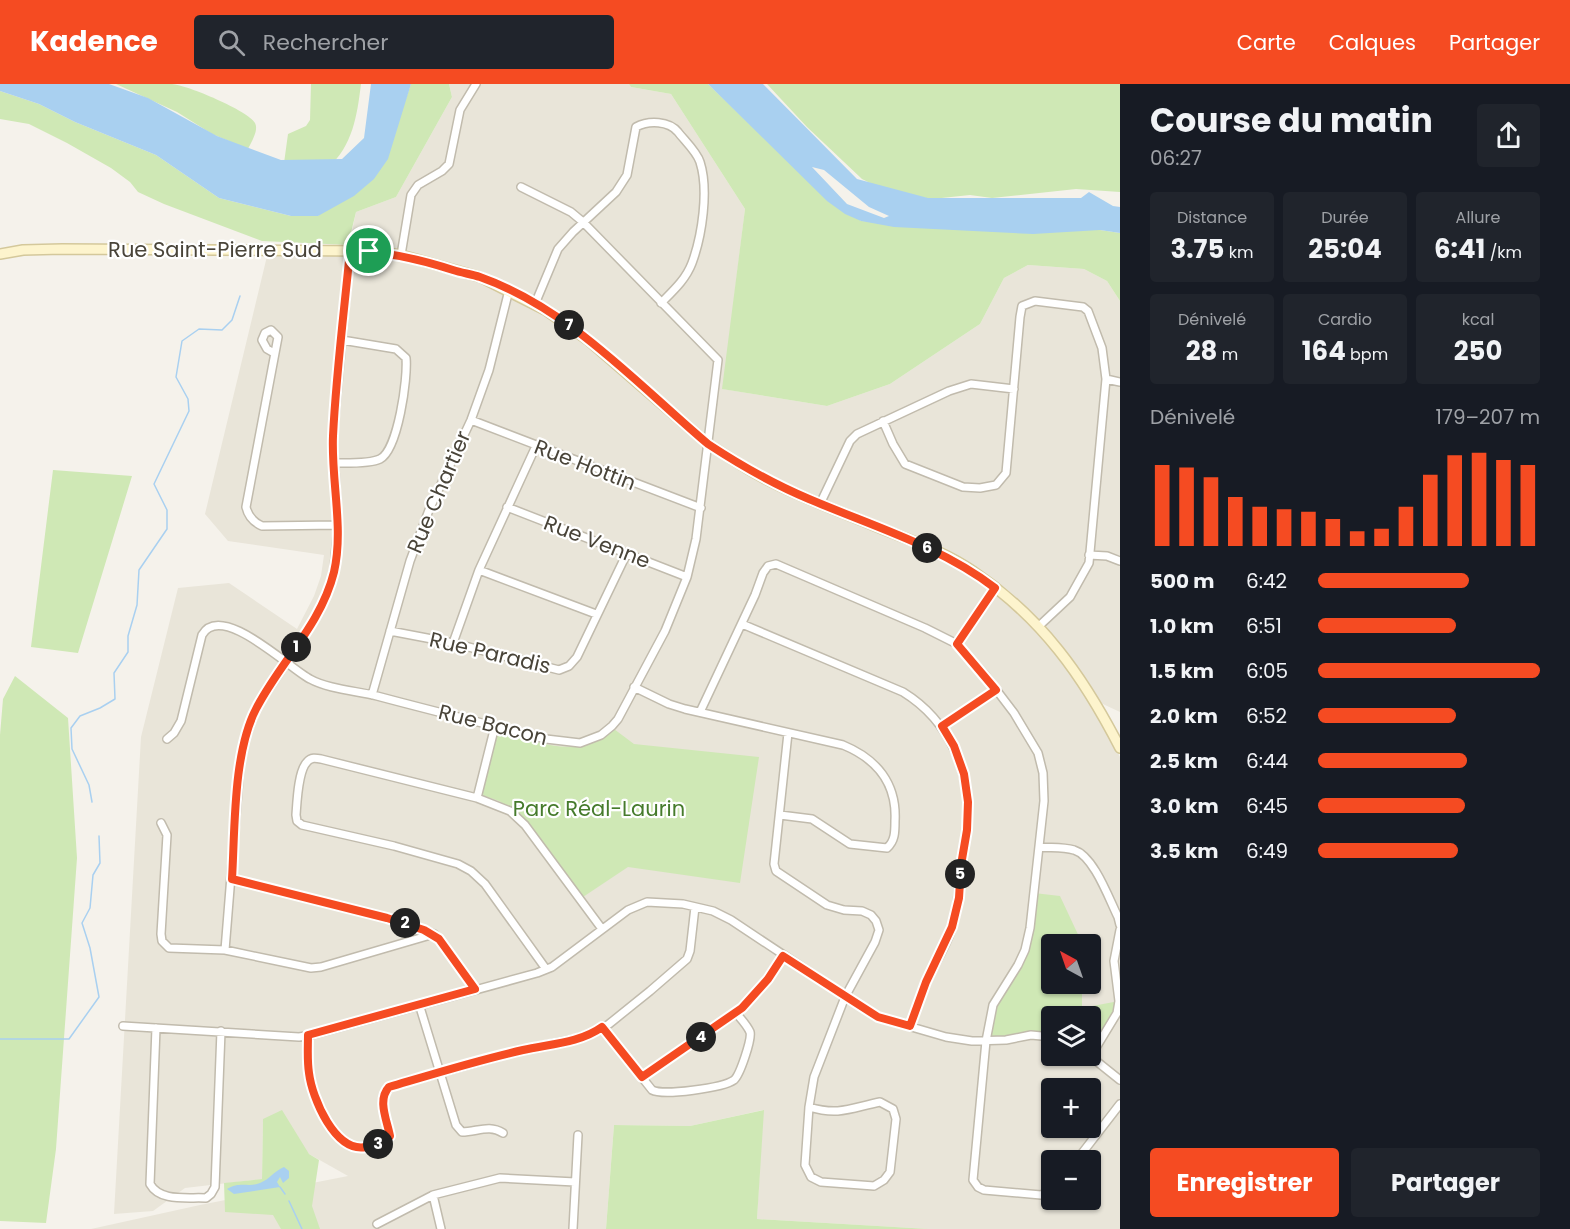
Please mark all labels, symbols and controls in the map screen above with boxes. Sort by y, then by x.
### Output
search box [194,15,614,69]
text: Kadence [30,22,158,61]
icon: search [215,26,248,59]
text: Rechercher [263,27,388,58]
text: Carte [1237,28,1296,57]
text: Calques [1329,28,1416,57]
text: Partager [1449,28,1540,57]
text: Course du matin [1150,97,1433,144]
button: share [1477,104,1540,167]
text: 06:27 [1150,144,1202,172]
text: Distance [1177,206,1247,229]
text: Durée [1321,206,1369,229]
text: Allure [1456,206,1500,229]
pin [343,225,394,276]
text: 3.75 [1171,231,1224,267]
text: 25:04 [1308,231,1382,267]
text: 6:41 [1434,231,1485,267]
icon: arrive [352,234,385,267]
street label: Rue Saint-Pierre Sud [108,235,322,264]
text: km [1224,241,1253,264]
text: /km [1485,241,1522,264]
text: Dénivelé [1178,308,1246,331]
text: Cardio [1318,308,1372,331]
text: kcal [1462,308,1494,331]
pin: 7 [554,310,584,340]
text: 7 [565,313,573,336]
text: 28 [1186,333,1217,369]
text: 164 [1302,333,1346,369]
text: 250 [1454,333,1502,369]
text: m [1217,343,1238,366]
text: bpm [1346,343,1388,366]
text: Dénivelé [1150,403,1235,431]
text: 179–207 m [1436,403,1540,431]
street label: Rue Chartier [400,426,477,557]
street label: Rue Hottin [530,432,640,497]
street label: Rue Venne [540,508,655,575]
pin: 6 [912,533,942,563]
text: 6 [922,536,932,559]
text: 500 m [1150,567,1215,595]
text: 6:42 [1246,567,1287,595]
text: 1.0 km [1150,612,1214,640]
text: 6:51 [1246,612,1282,640]
street label: Rue Paradis [427,624,554,681]
pin: 1 [281,632,311,662]
text: 1 [293,635,299,658]
text: 1.5 km [1150,657,1214,685]
text: 6:05 [1246,657,1288,685]
street label: Rue Bacon [436,697,551,752]
text: 2.0 km [1150,702,1218,730]
text: 6:52 [1246,702,1287,730]
text: 2.5 km [1150,747,1218,775]
text: 6:44 [1246,747,1288,775]
text: 3.0 km [1150,792,1219,820]
text: 6:45 [1246,792,1288,820]
park label: Parc Réal-Laurin [513,794,685,823]
text: 3.5 km [1150,837,1219,865]
text: 6:49 [1246,837,1288,865]
pin: 5 [945,859,975,889]
text: 5 [955,862,965,885]
pin: 2 [390,908,420,938]
text: 2 [400,911,410,934]
north arrow [1041,934,1101,994]
map controls [1041,934,1101,1210]
button: layers [1041,1006,1101,1066]
pin: 4 [686,1022,716,1052]
text: 4 [696,1025,706,1048]
button: + [1041,1078,1101,1138]
pin: 3 [363,1129,393,1159]
text: 3 [373,1132,383,1155]
button: Enregistrer [1150,1148,1339,1217]
button: Partager [1351,1148,1540,1217]
button: − [1041,1150,1101,1210]

